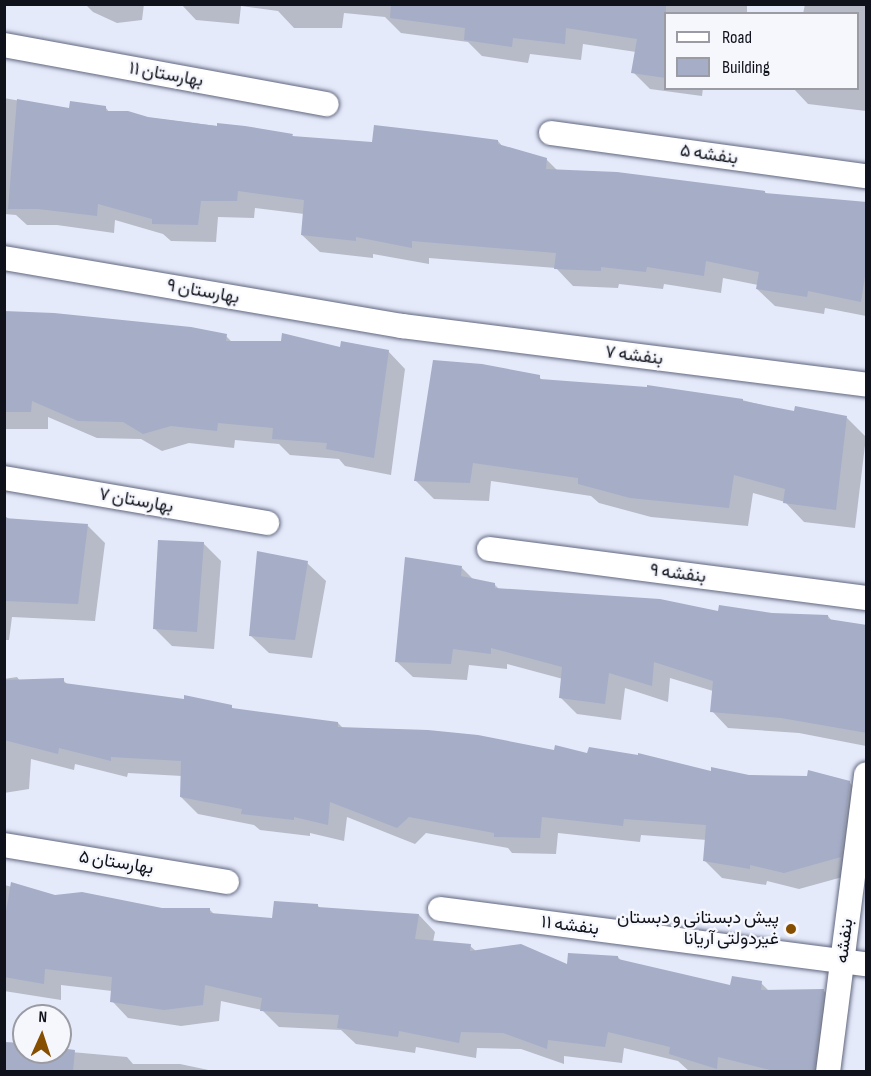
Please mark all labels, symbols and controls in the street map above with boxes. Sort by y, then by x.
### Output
legend [664,12,859,90]
text: Road [722,27,752,48]
text: Building [722,57,770,78]
street label: بهارستان ۱۱ [127,58,205,92]
street label: بنفشه ۵ [679,140,739,170]
street label: بهارستان ۹ [165,275,241,309]
street label: بنفشه ۷ [604,342,664,370]
street label: بهارستان ۷ [97,484,175,518]
street label: بنفشه ۹ [649,560,707,588]
street label: بهارستان ۵ [77,846,155,880]
place label: پیش دبستانی و دبستان غیردولتی آریانا [617,908,779,950]
street label: بنفشه ۱۱ [540,912,600,940]
street label: بنفشه [832,917,858,965]
marker: پیش دبستانی و دبستان غیردولتی آریانا [784,922,798,936]
north arrow [12,1004,72,1064]
text: N [38,1008,48,1027]

